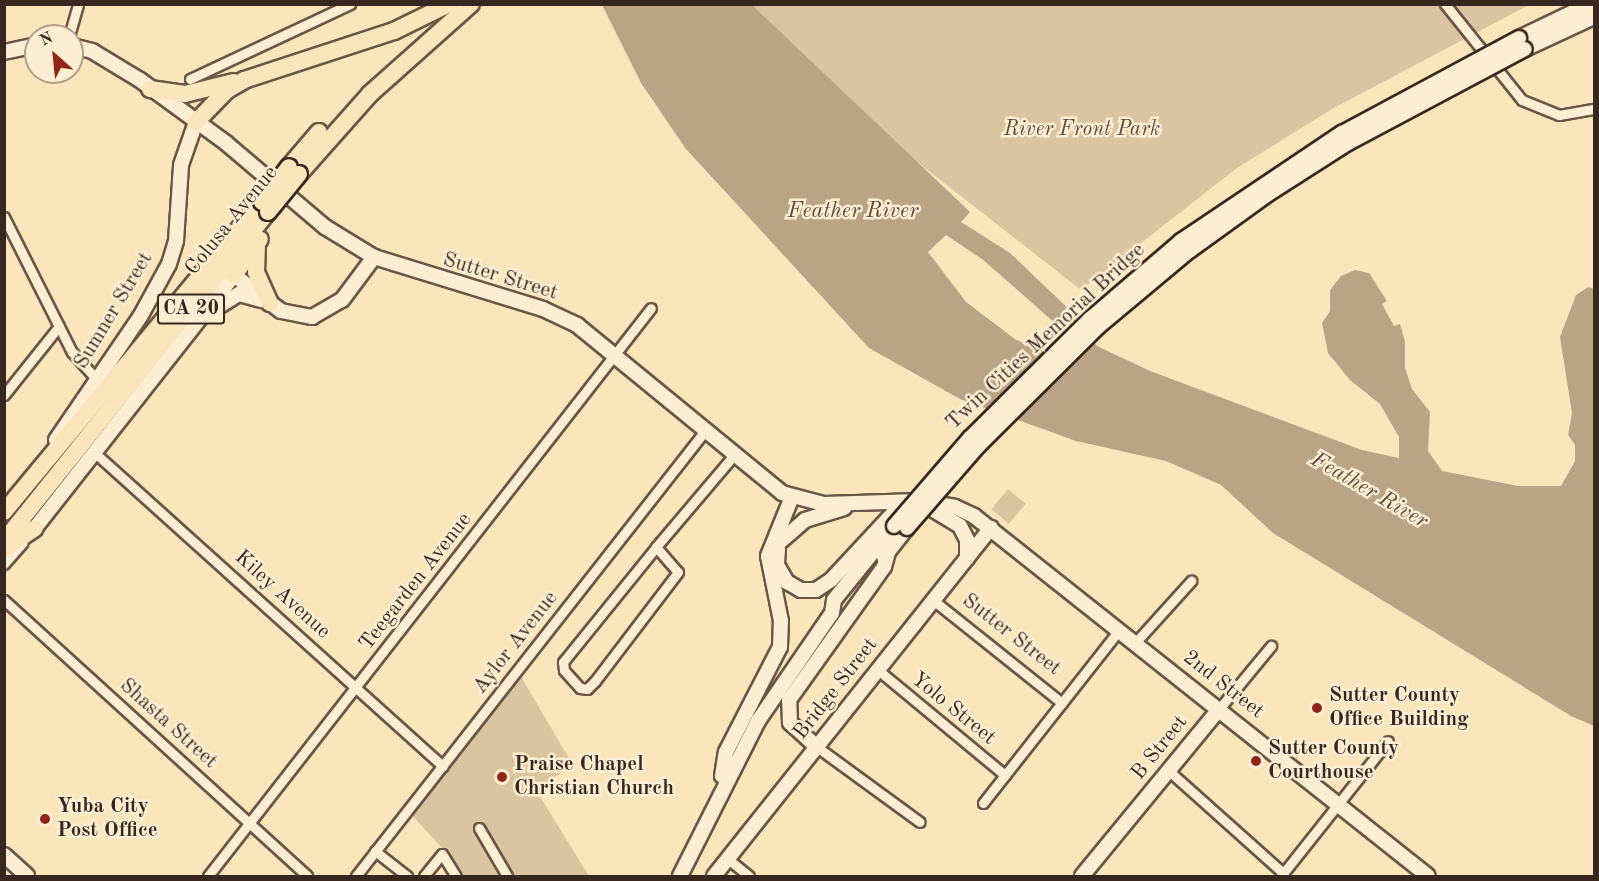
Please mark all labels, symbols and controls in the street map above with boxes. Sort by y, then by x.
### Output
north arrow [24,24,84,84]
text: N [38,30,56,50]
park label: River Front Park [1004,117,1160,143]
street label: Colusa Avenue [180,161,284,281]
water label: Feather River [788,199,918,225]
street label: Twin Cities Memorial Bridge [941,238,1151,436]
street label: Sumner Street [69,248,159,374]
street label: Sutter Street [440,248,560,306]
road number: CA 20 [156,292,225,326]
water label: Feather River [1306,447,1432,535]
street label: Teegarden Avenue [354,508,478,656]
street label: Kiley Avenue [229,545,335,645]
street label: Aylor Avenue [468,587,564,699]
street label: Sutter Street [956,589,1066,681]
street label: Bridge Street [788,633,884,745]
street label: 2nd Street [1177,646,1269,724]
street label: Yolo Street [906,667,1000,751]
street label: Shasta Street [114,673,222,775]
place label: Sutter County Office Building [1329,683,1469,733]
marker: Sutter County Office Building [1310,701,1324,715]
street label: B Street [1126,711,1194,785]
place label: Sutter County Courthouse [1268,736,1399,786]
place label: Praise Chapel Christian Church [514,752,674,802]
marker: Sutter County Courthouse [1249,754,1263,768]
marker: Praise Chapel Christian Church [495,770,509,784]
place label: Yuba City Post Office [57,794,158,844]
marker: Yuba City Post Office [38,812,52,826]

